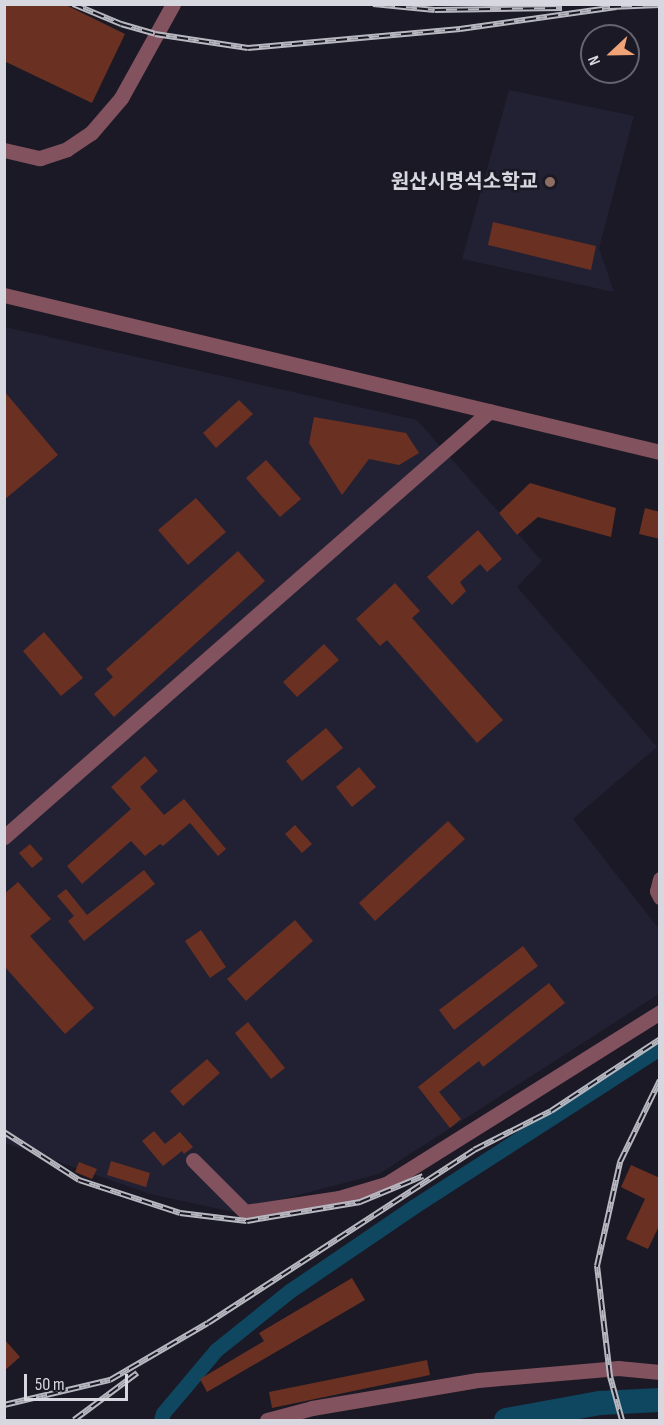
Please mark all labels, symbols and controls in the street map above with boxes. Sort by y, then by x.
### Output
north arrow [580,24,640,84]
text: N [584,53,605,68]
place label: 원산시명석소학교 [391,170,538,194]
marker: 원산시명석소학교 [543,175,557,189]
scale bar [27,1362,130,1400]
text: 50 m [35,1374,65,1395]

